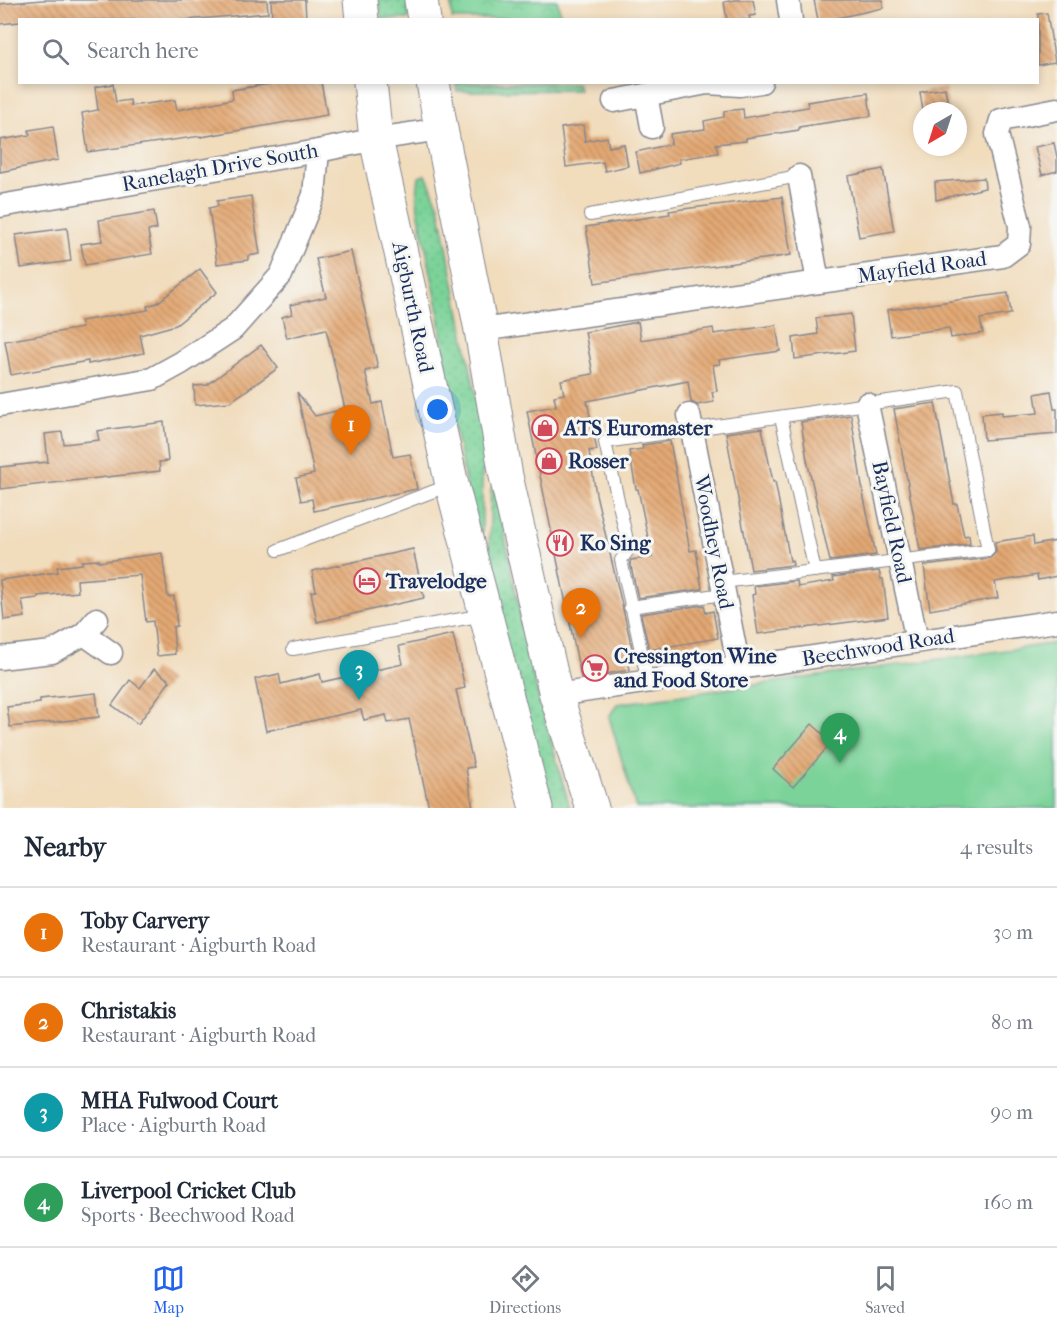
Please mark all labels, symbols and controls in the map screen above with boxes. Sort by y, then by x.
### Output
search box [18,18,1039,84]
icon: search [39,35,72,68]
text: Search here [87,38,199,64]
north arrow [913,102,967,156]
street label: Ranelagh Drive South [120,138,320,196]
street label: Aigburth Road [387,238,439,375]
street label: Mayfield Road [856,246,989,288]
your location [423,395,452,424]
pin: 1 [332,406,370,455]
shop icon: ATS Euromaster [530,413,560,443]
place label: ATS Euromaster [562,416,713,440]
shop icon: Rosser [534,446,564,476]
place label: Rosser [568,449,629,473]
street label: Bayfield Road [867,459,917,586]
street label: Woodhey Road [689,472,739,612]
restaurant icon: Ko Sing [545,528,575,558]
place label: Ko Sing [580,531,651,555]
hotel icon: Travelodge [352,566,382,596]
place label: Travelodge [385,569,487,593]
pin: 2 [562,588,600,638]
street label: Beechwood Road [800,623,957,671]
place label: Cressington Wine and Food Store [614,644,777,692]
pin: 3 [340,650,378,700]
supermarket icon: Cressington Wine and Food Store [580,653,610,683]
pin: 4 [820,714,860,763]
text: Nearby [24,832,106,863]
text: 4 results [960,836,1033,859]
text: Toby Carvery [81,908,209,934]
text: 1 [40,921,47,944]
text: 30 m [993,921,1033,944]
text: Restaurant · Aigburth Road [81,934,316,957]
text: Christakis [81,998,176,1024]
text: 2 [38,1011,49,1034]
text: 80 m [991,1011,1033,1034]
text: Restaurant · Aigburth Road [81,1024,316,1047]
text: MHA Fulwood Court [81,1088,278,1114]
text: 3 [39,1101,48,1124]
text: 90 m [991,1101,1033,1124]
text: Place · Aigburth Road [81,1114,266,1137]
text: Liverpool Cricket Club [81,1178,296,1204]
text: 4 [38,1191,49,1214]
text: 160 m [983,1191,1033,1214]
text: Sports · Beechwood Road [81,1204,295,1227]
tab: Map [152,1262,185,1317]
tab: Directions [489,1262,561,1317]
tab: Saved [865,1262,905,1317]

